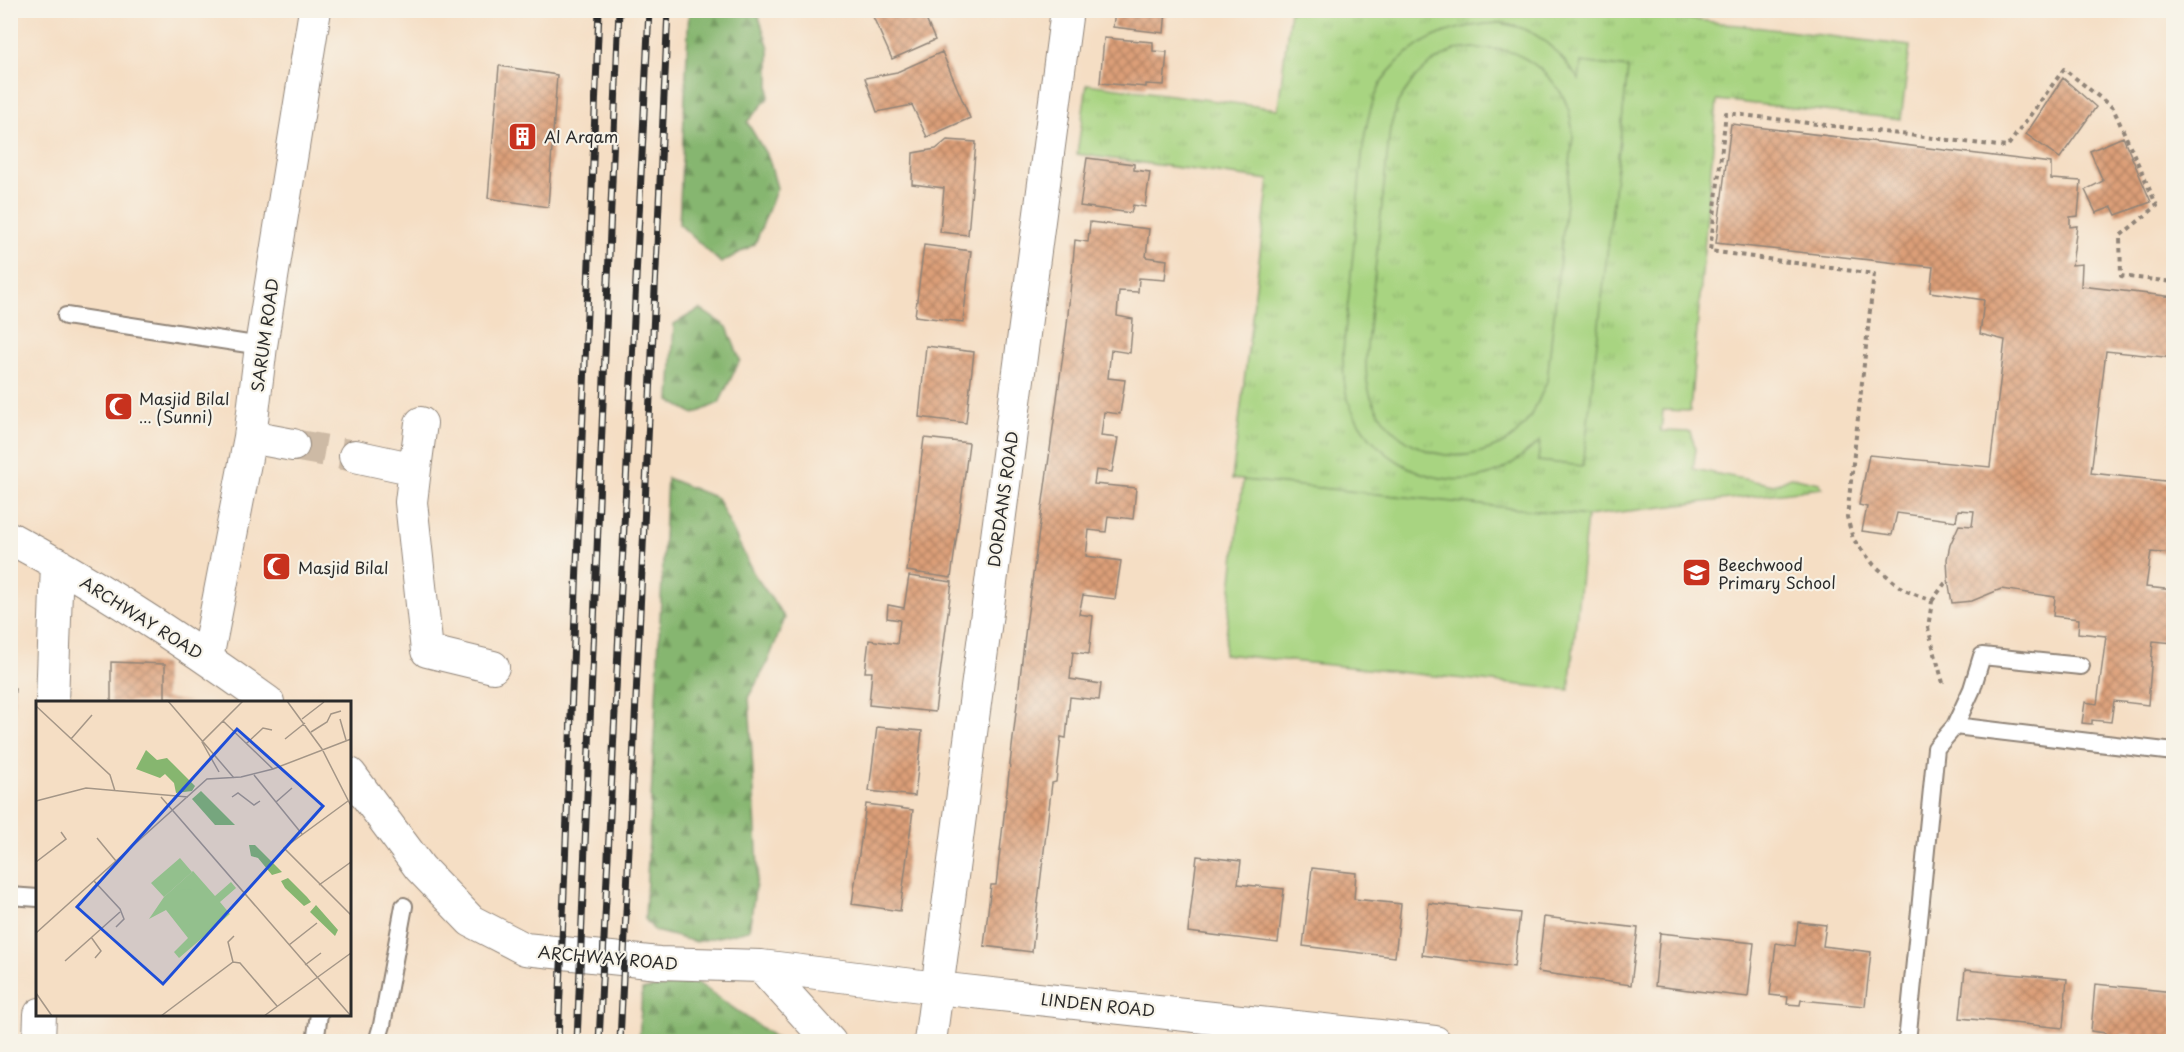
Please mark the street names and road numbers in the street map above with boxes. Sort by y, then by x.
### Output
street label: SARUM ROAD [244,277,284,393]
street label: DORDANS ROAD [981,429,1023,569]
street label: ARCHWAY ROAD [76,570,208,664]
street label: ARCHWAY ROAD [537,939,679,975]
street label: LINDEN ROAD [1040,986,1156,1022]

